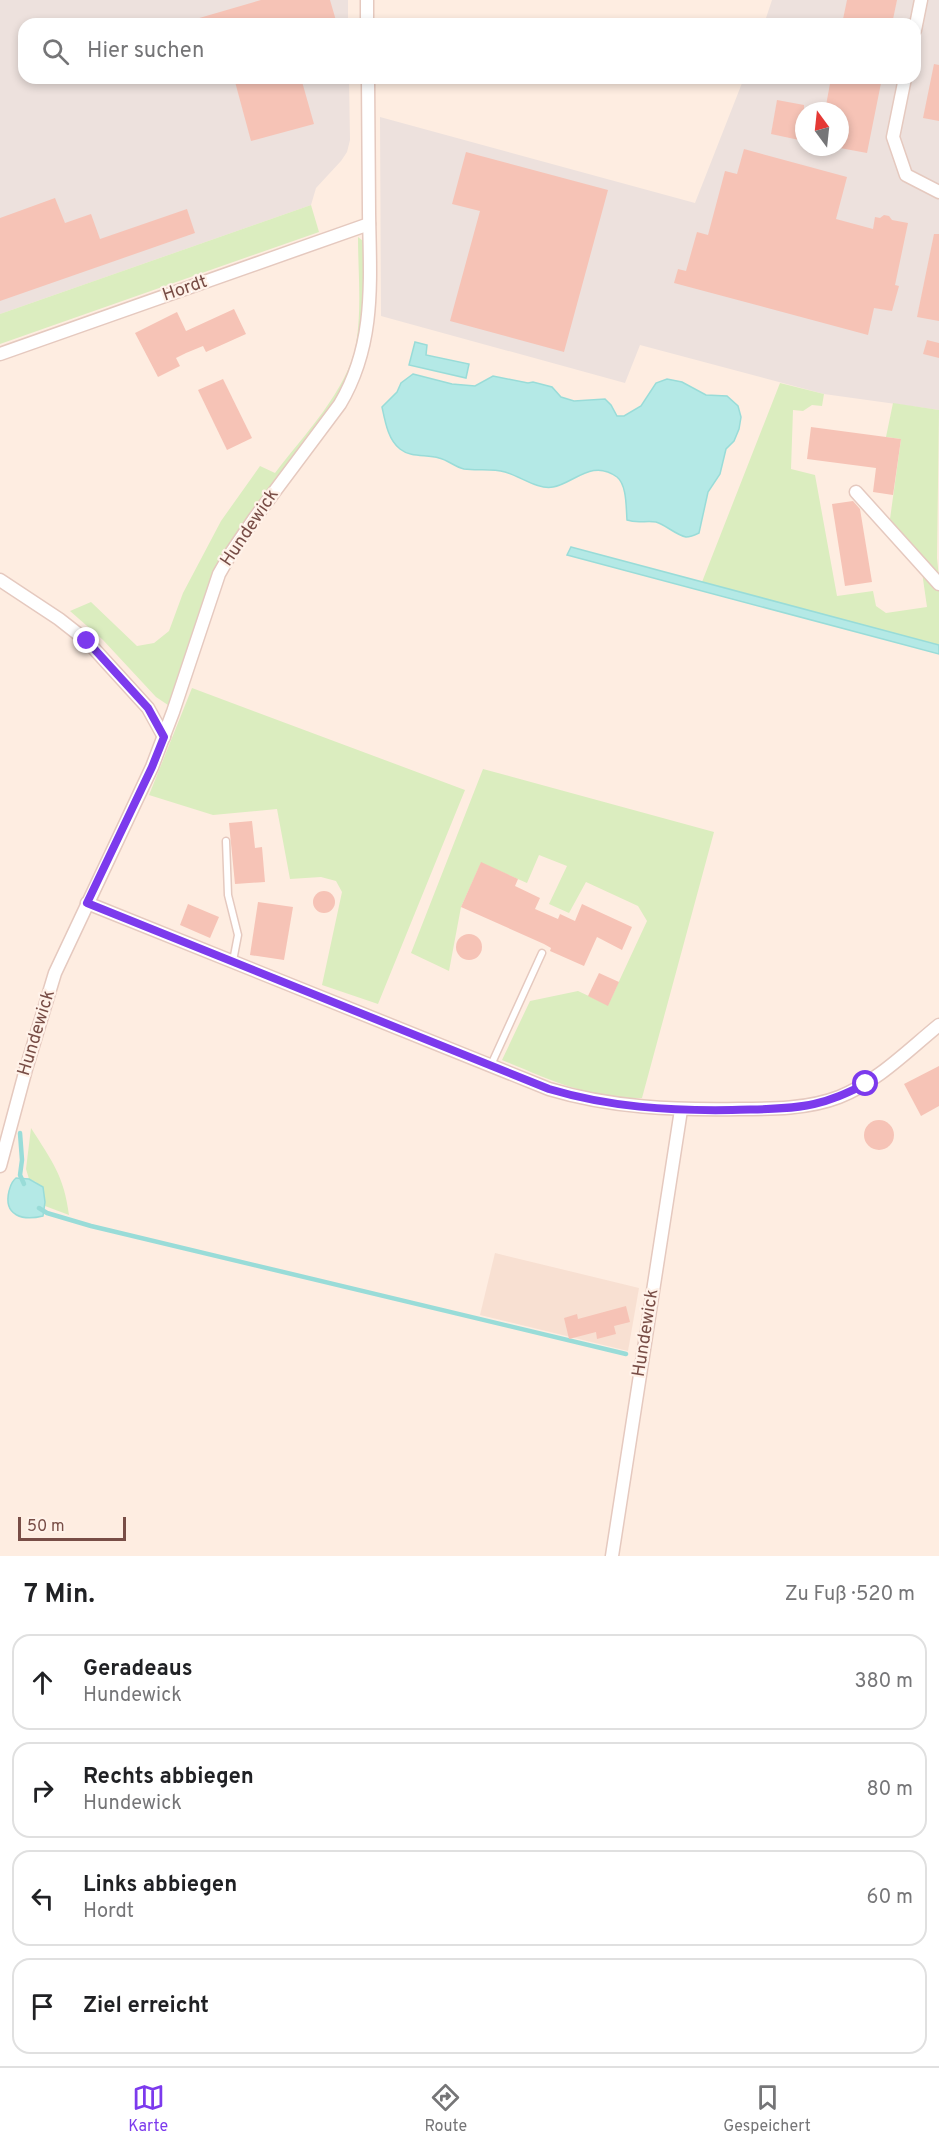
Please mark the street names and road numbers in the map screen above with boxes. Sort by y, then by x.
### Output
street label: Hordt [159,271,211,307]
street label: Hundewick [216,485,284,571]
street label: Hundewick [13,987,61,1079]
street label: Hundewick [628,1287,664,1379]

